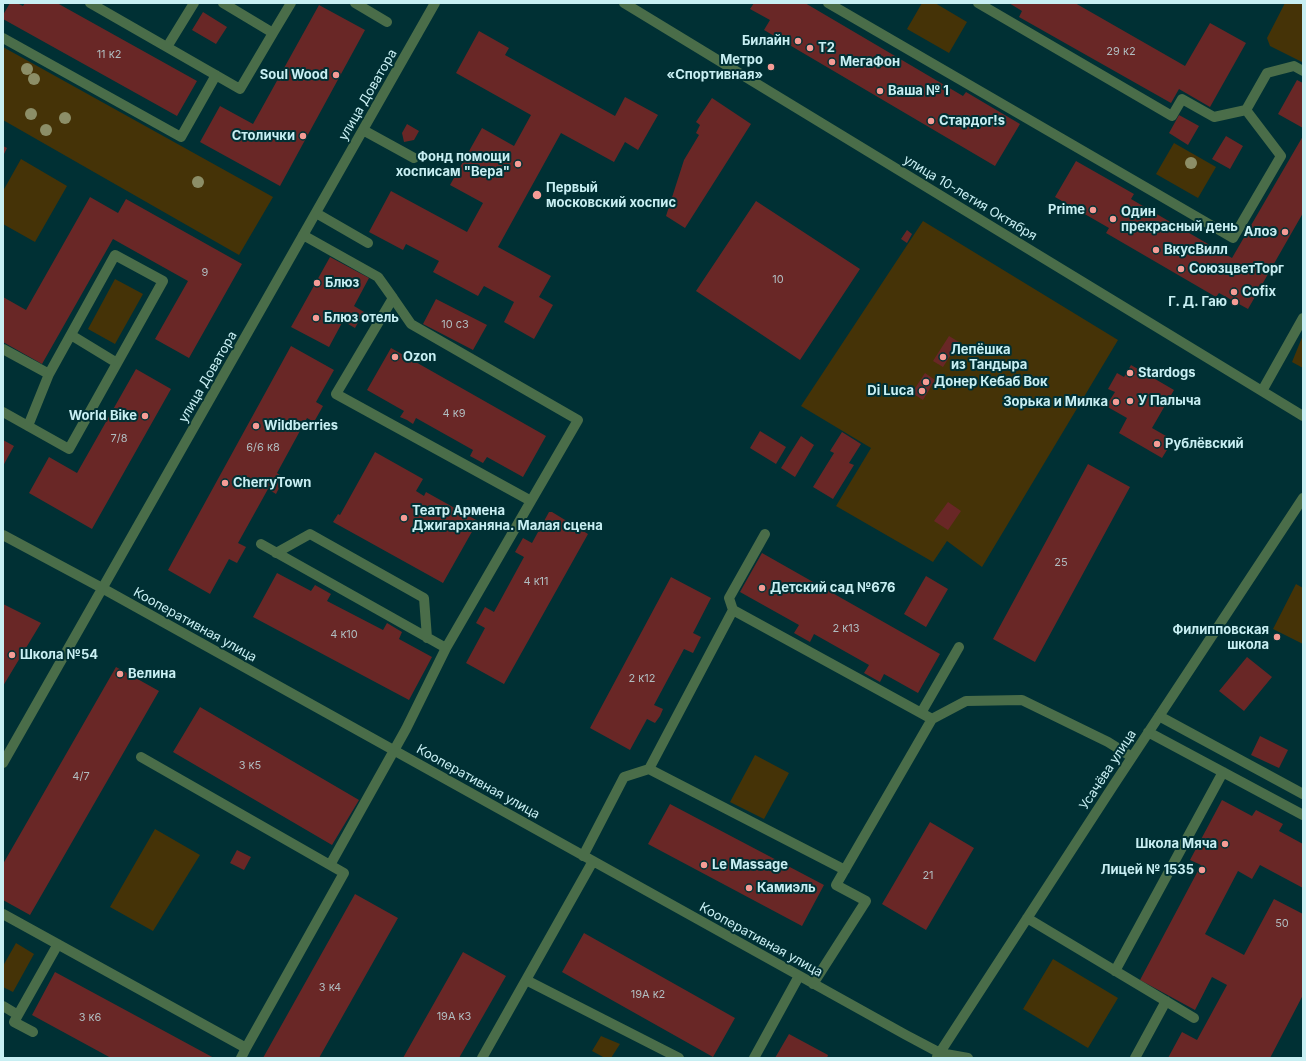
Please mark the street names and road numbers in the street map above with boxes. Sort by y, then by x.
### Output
street label: улица Доватора [336,47,400,143]
street label: улица 10-летия Октября [900,152,1040,244]
street label: улица Доватора [176,329,240,425]
street label: Кооперативная улица [131,585,259,665]
street label: Усачёва улица [1076,727,1140,813]
street label: Кооперативная улица [414,742,542,822]
street label: Кооперативная улица [697,900,825,980]

